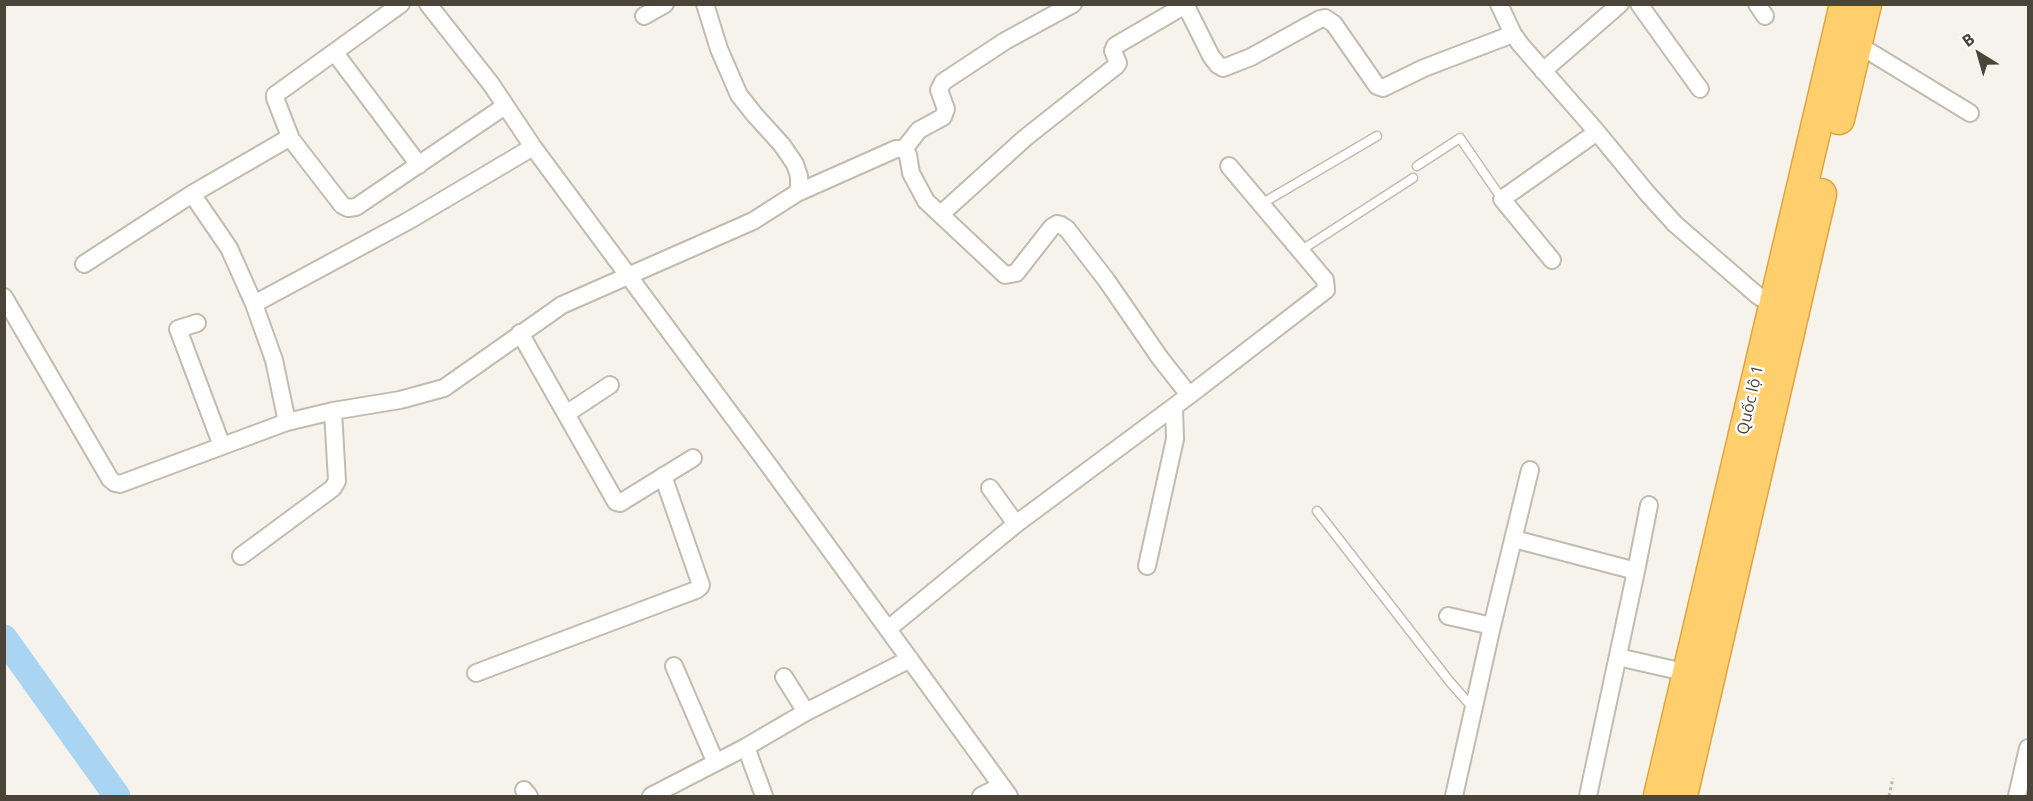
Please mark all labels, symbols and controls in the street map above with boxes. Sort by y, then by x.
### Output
north arrow [1949,24,2009,84]
text: B [1957,28,1979,52]
street label: Quốc lộ 1 [1734,363,1768,437]

